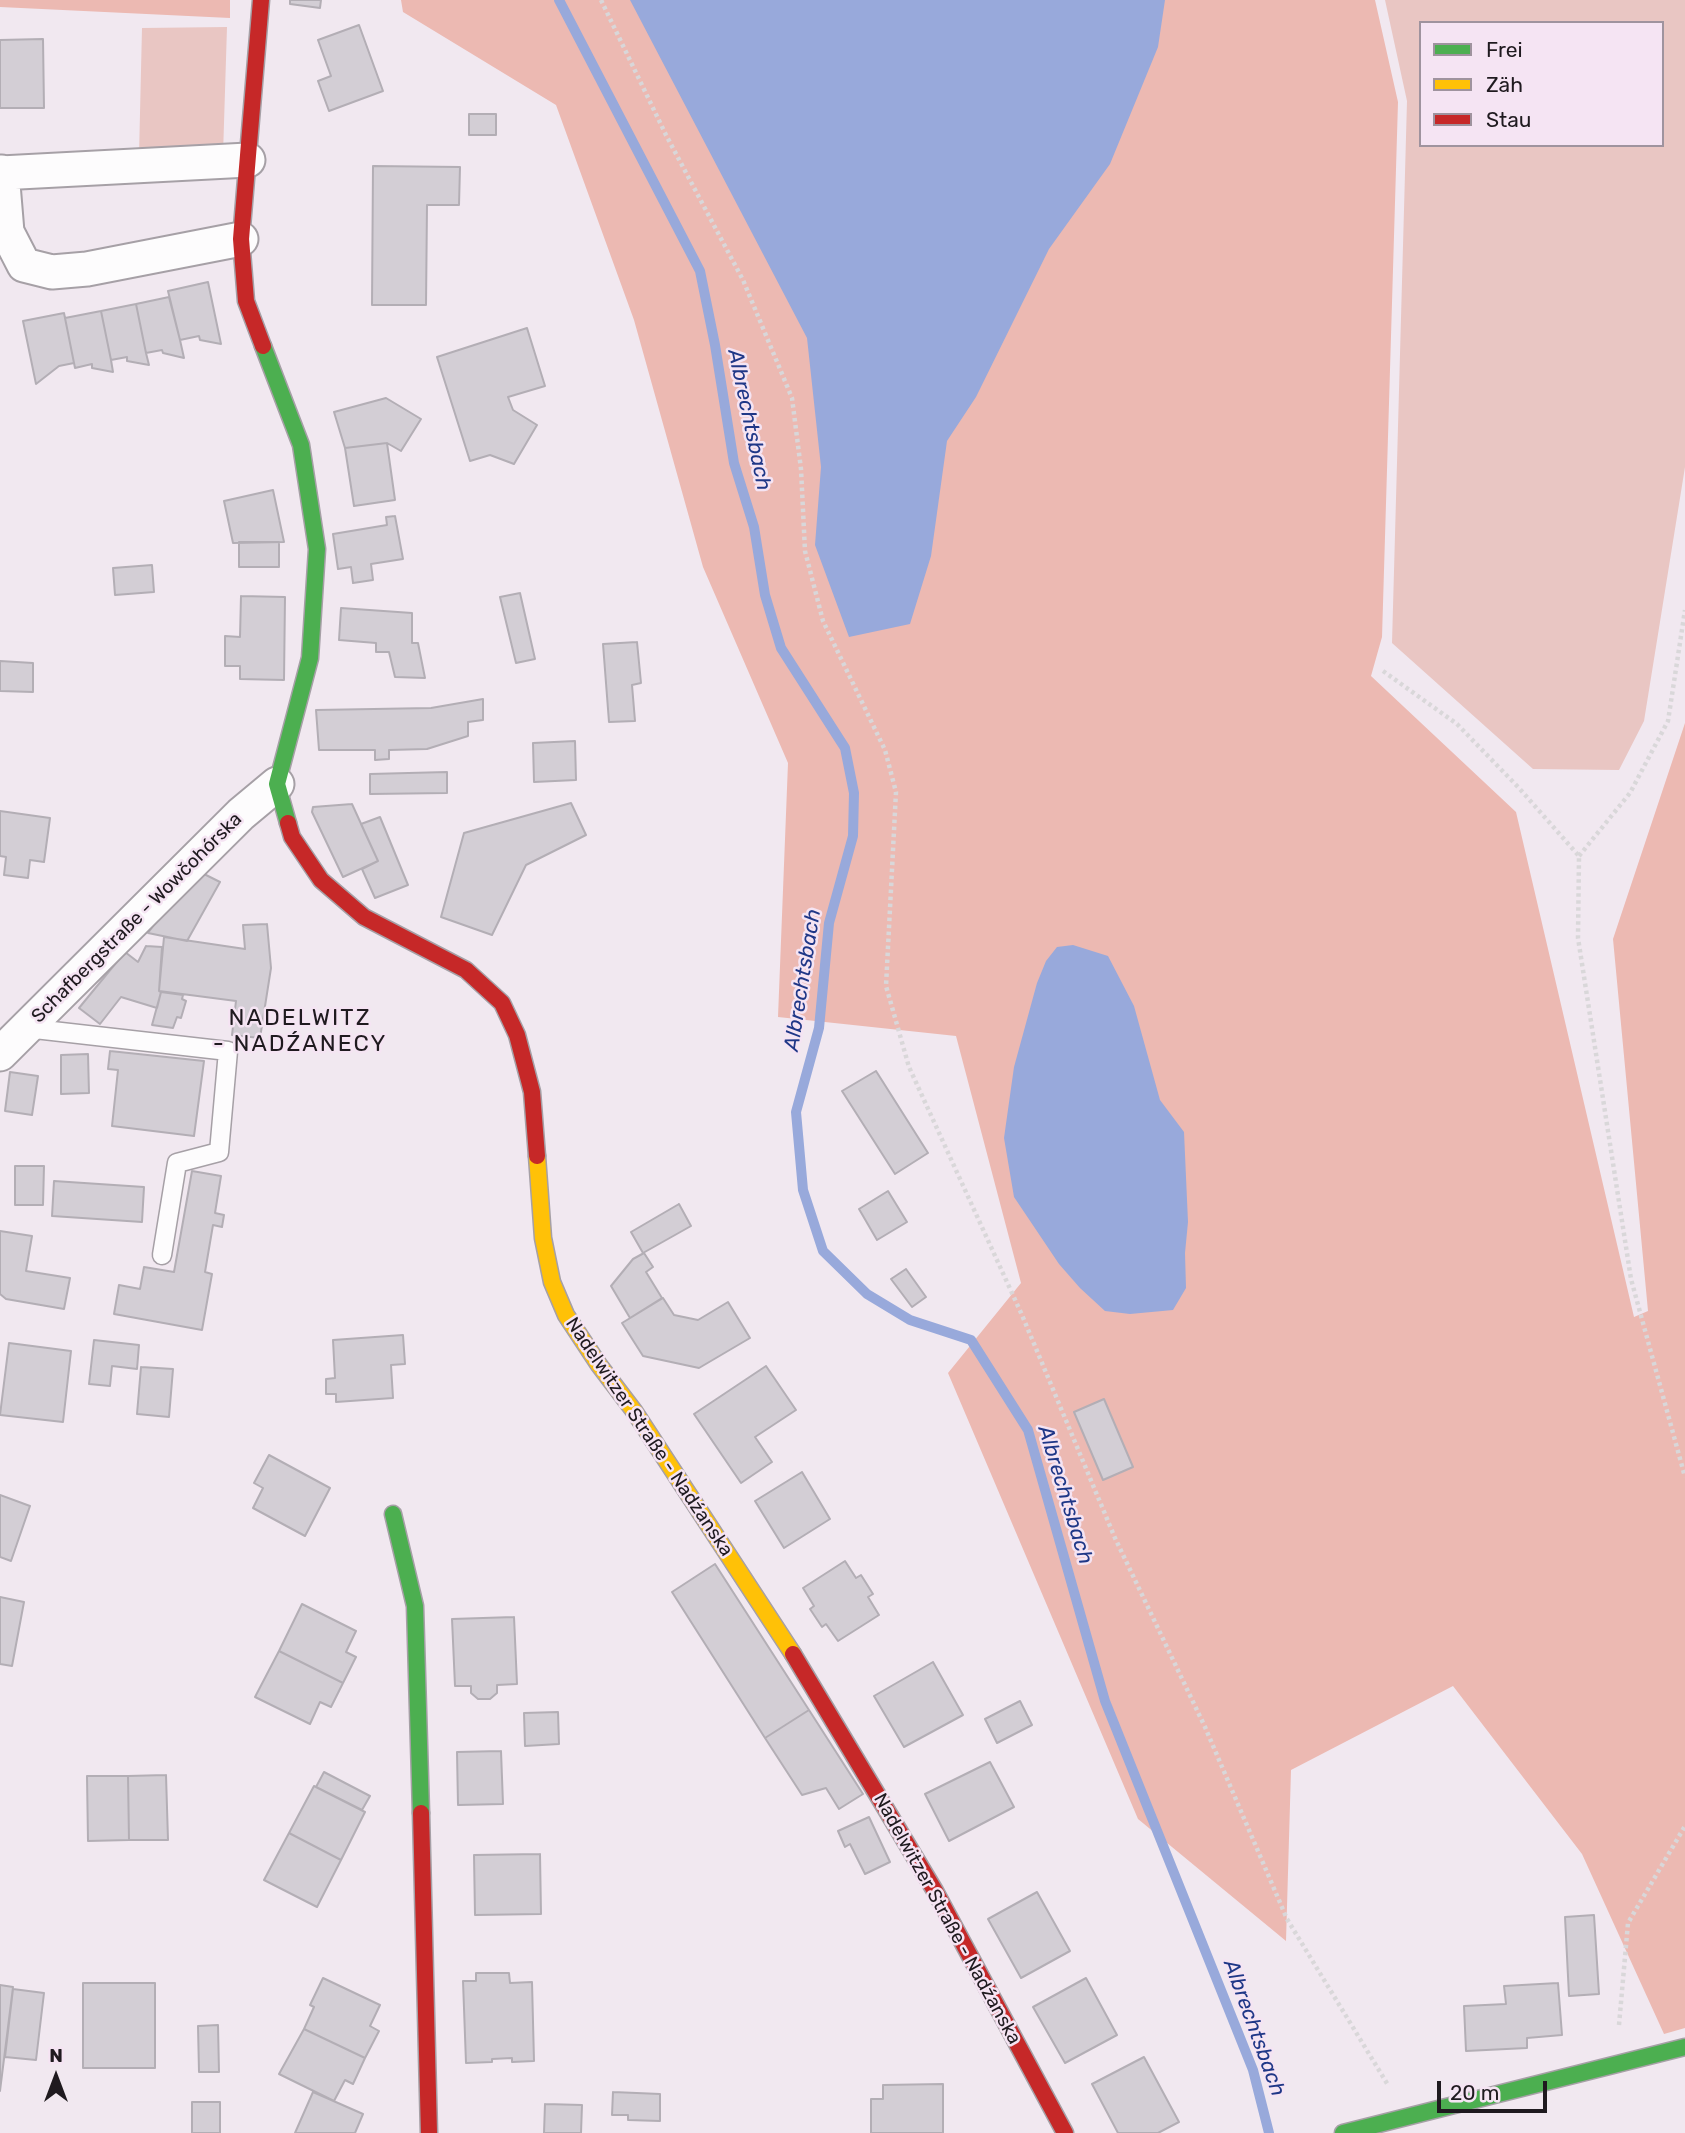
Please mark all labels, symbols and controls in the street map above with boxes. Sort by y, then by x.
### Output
legend [1419,21,1664,147]
text: Frei [1486,37,1523,62]
text: Zäh [1486,72,1523,97]
text: Stau [1486,107,1532,132]
water label: Albrechtsbach [722,347,776,493]
street label: Schafbergstraße - Wowčohórska [27,808,247,1028]
water label: Albrechtsbach [779,907,827,1053]
district label: NADELWITZ - NADŹANECY [214,1004,386,1058]
street label: Nadelwitzer Straße - Nadźanska [560,1313,738,1561]
water label: Albrechtsbach [1032,1423,1098,1567]
street label: Nadelwitzer Straße - Nadźanska [868,1790,1026,2048]
water label: Albrechtsbach [1218,1956,1290,2100]
north arrow [21,2042,91,2112]
text: N [49,2044,63,2067]
scale bar [1440,2066,1550,2110]
text: 20 m [1450,2080,1499,2105]

